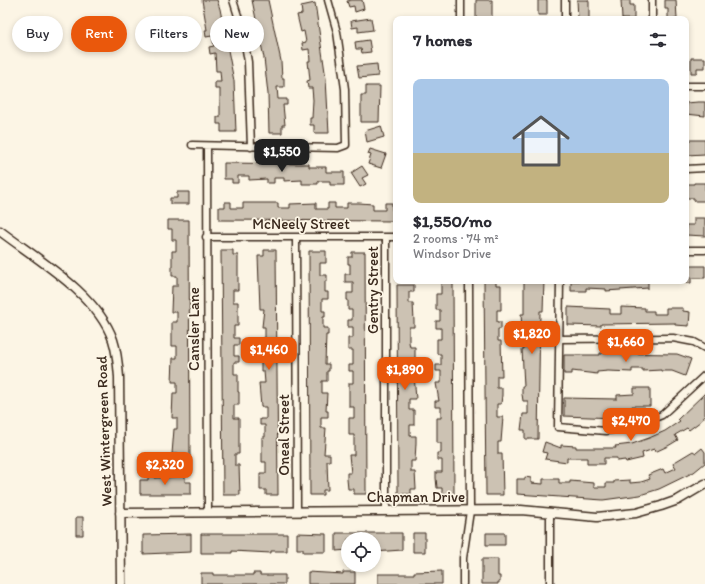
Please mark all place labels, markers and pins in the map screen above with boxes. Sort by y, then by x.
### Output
pin: $1,550 [249,139,315,173]
pin: $1,820 [499,321,565,355]
pin: $1,660 [593,329,659,363]
pin: $1,460 [236,337,302,371]
pin: $1,890 [372,357,438,391]
pin: $2,470 [598,408,664,442]
pin: $2,320 [132,452,198,486]

